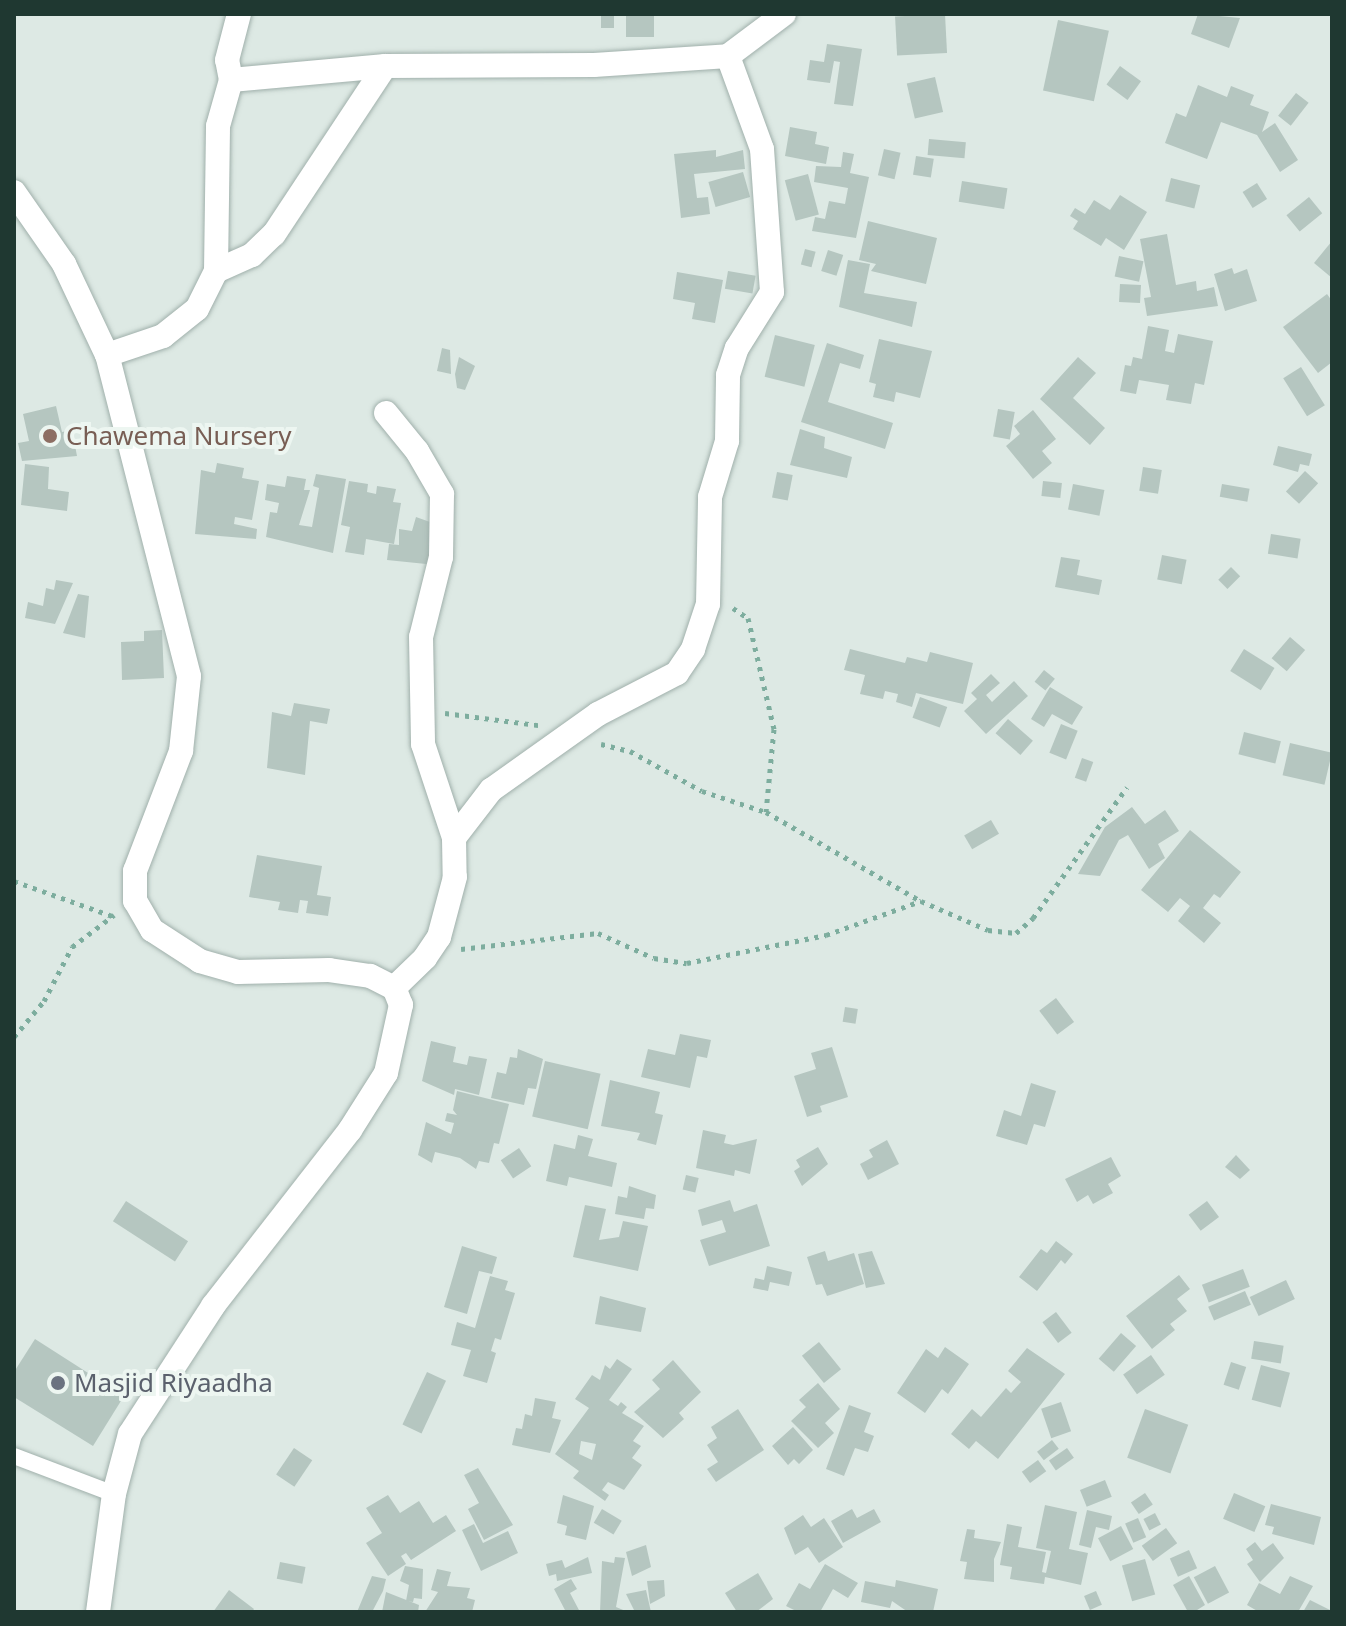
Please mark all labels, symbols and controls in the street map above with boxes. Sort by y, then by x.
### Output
place label: Chawema Nursery [66,420,292,452]
marker: Chawema Nursery [41,427,59,445]
place label: Masjid Riyaadha [74,1367,273,1399]
marker: Masjid Riyaadha [49,1374,67,1392]

